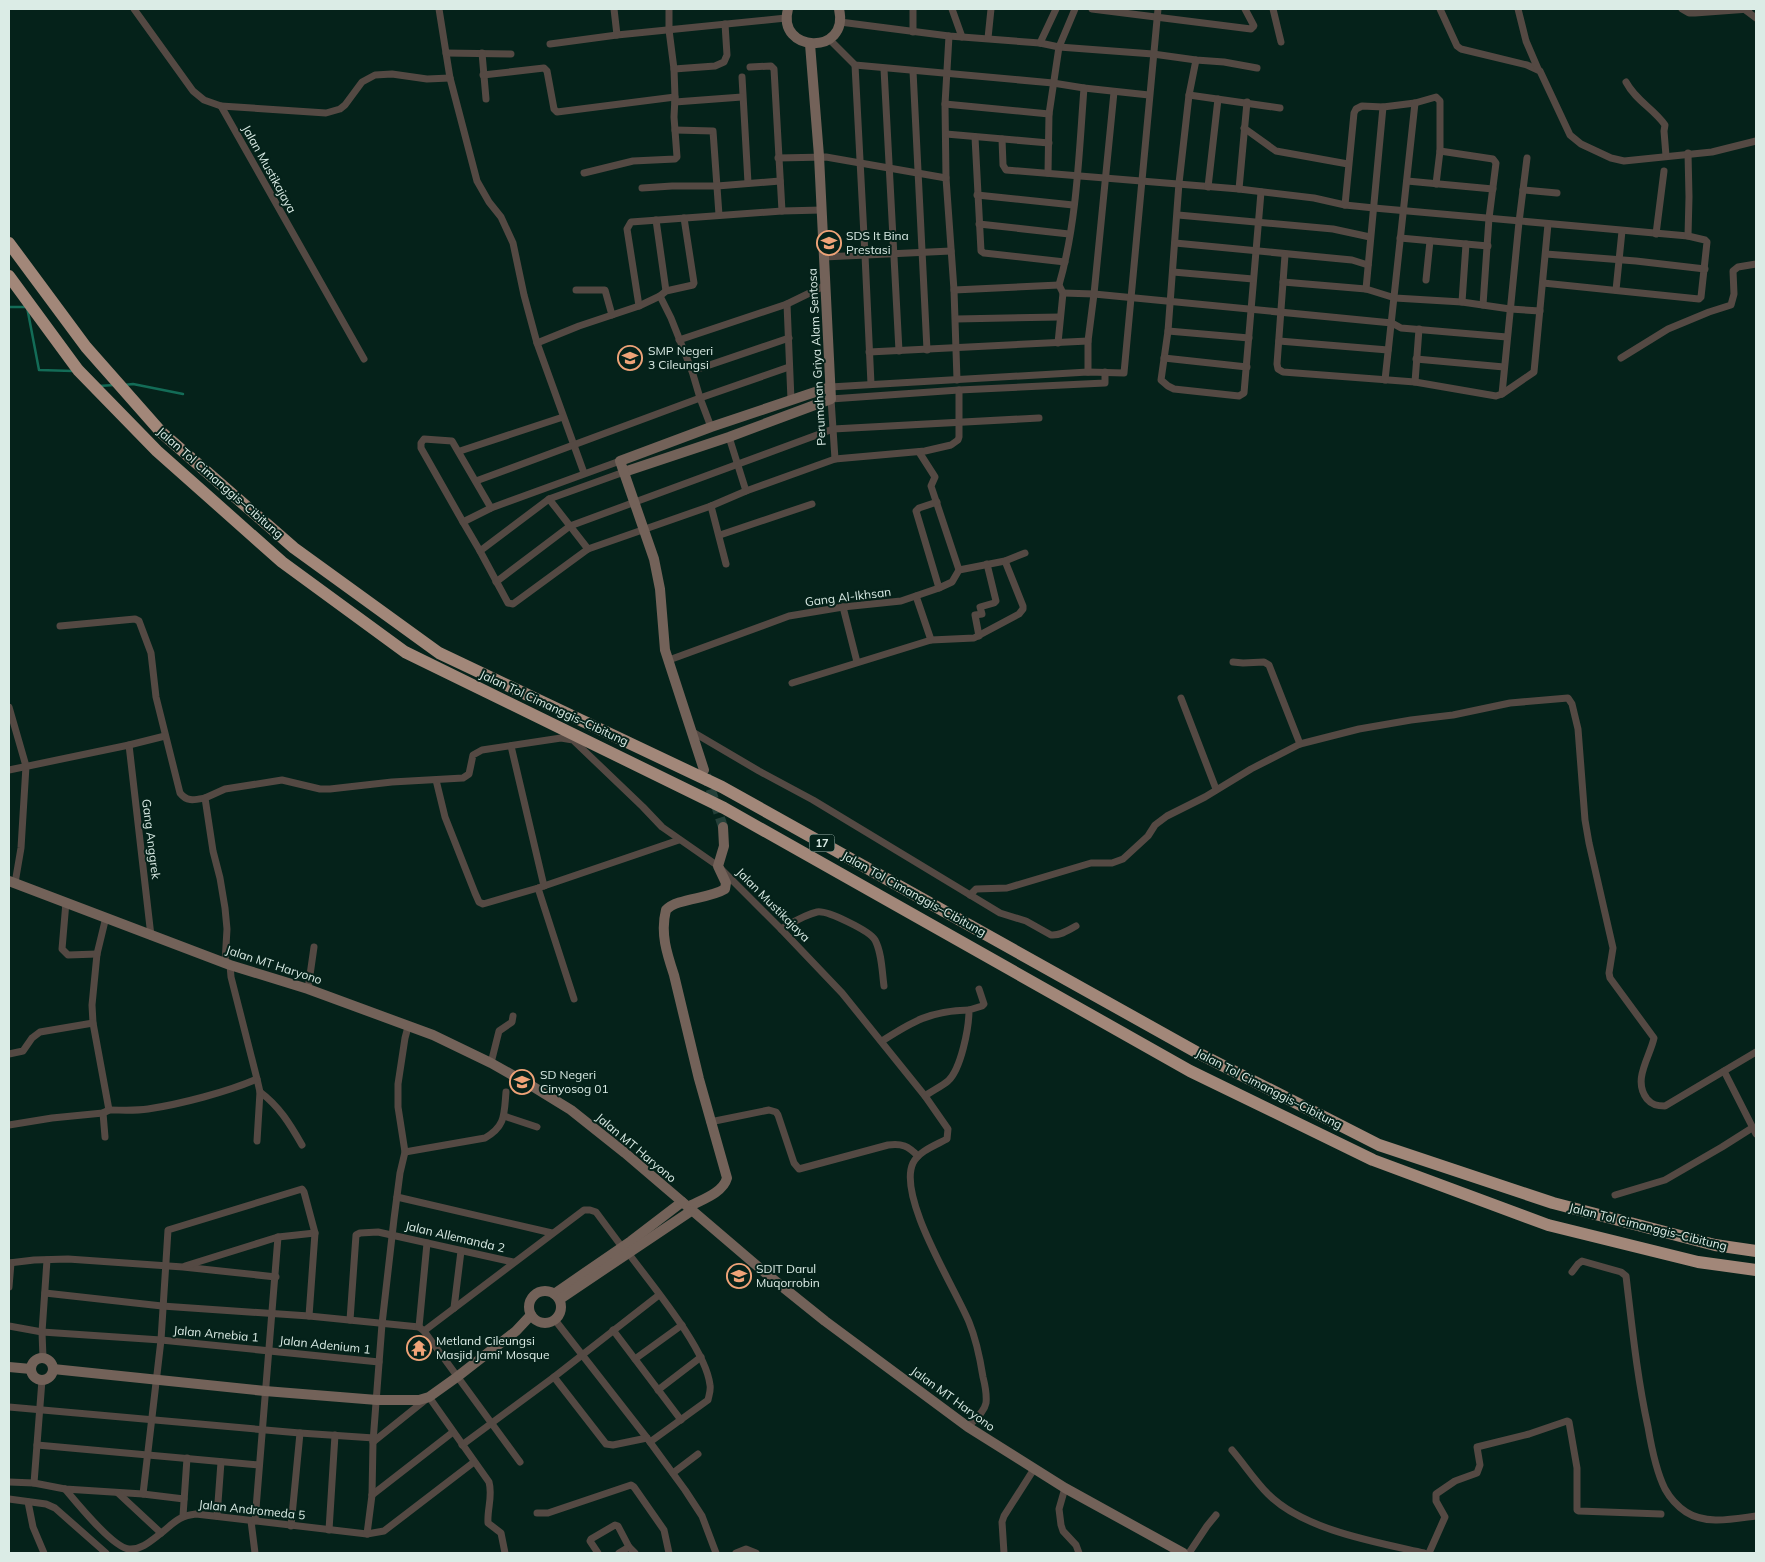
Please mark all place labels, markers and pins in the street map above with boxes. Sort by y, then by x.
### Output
place label: SDS It Bina Prestasi [846,228,909,257]
school or university icon: SDS It Bina Prestasi [816,230,842,256]
place label: SMP Negeri 3 Cileungsi [648,343,713,372]
school or university icon: SMP Negeri 3 Cileungsi [617,345,643,371]
place label: SD Negeri Cinyosog 01 [540,1067,609,1096]
school or university icon: SD Negeri Cinyosog 01 [509,1069,535,1095]
place label: SDIT Darul Muqorrobin [756,1261,820,1290]
school or university icon: SDIT Darul Muqorrobin [726,1263,752,1289]
place label: Metland Cileungsi Masjid Jami' Mosque [436,1333,550,1362]
temple icon: Metland Cileungsi Masjid Jami' Mosque [406,1335,432,1361]

